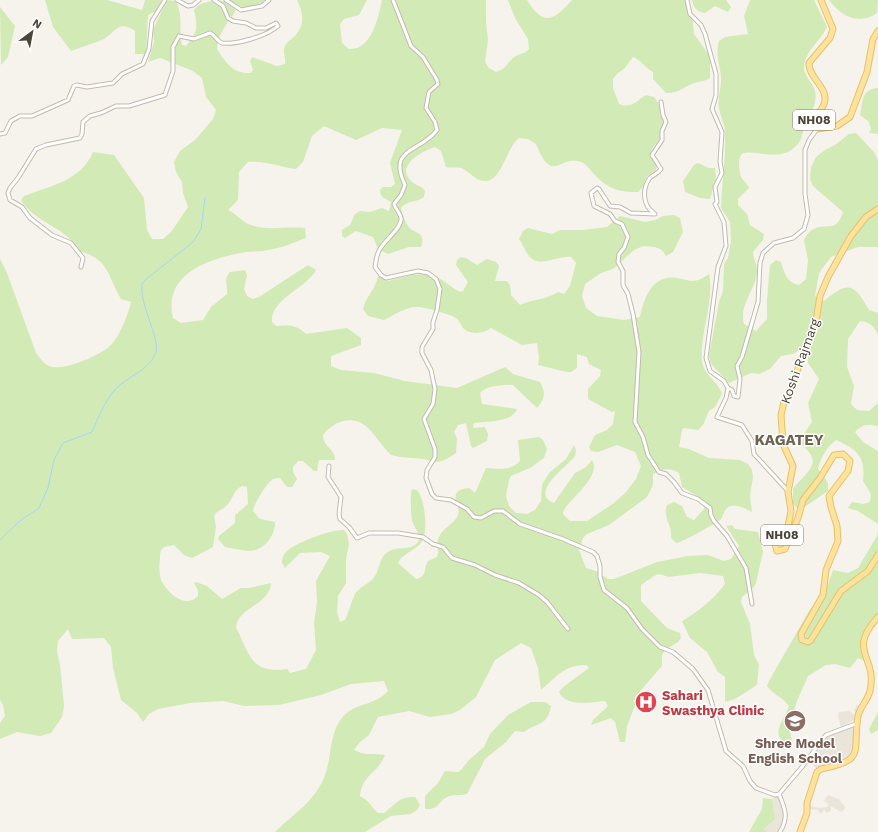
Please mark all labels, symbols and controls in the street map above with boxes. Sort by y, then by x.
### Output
north arrow [12,12,52,52]
text: N [30,16,44,32]
road number: NH08 [793,110,835,130]
street label: Koshi Rajmarg [778,316,822,406]
district label: KAGATEY [754,431,824,449]
road number: NH08 [761,525,803,545]
place label: Sahari Swasthya Clinic [662,688,765,718]
hospital icon: Sahari Swasthya Clinic [633,689,659,715]
school or university icon: Shree Model English School [782,708,808,734]
place label: Shree Model English School [748,736,843,766]

